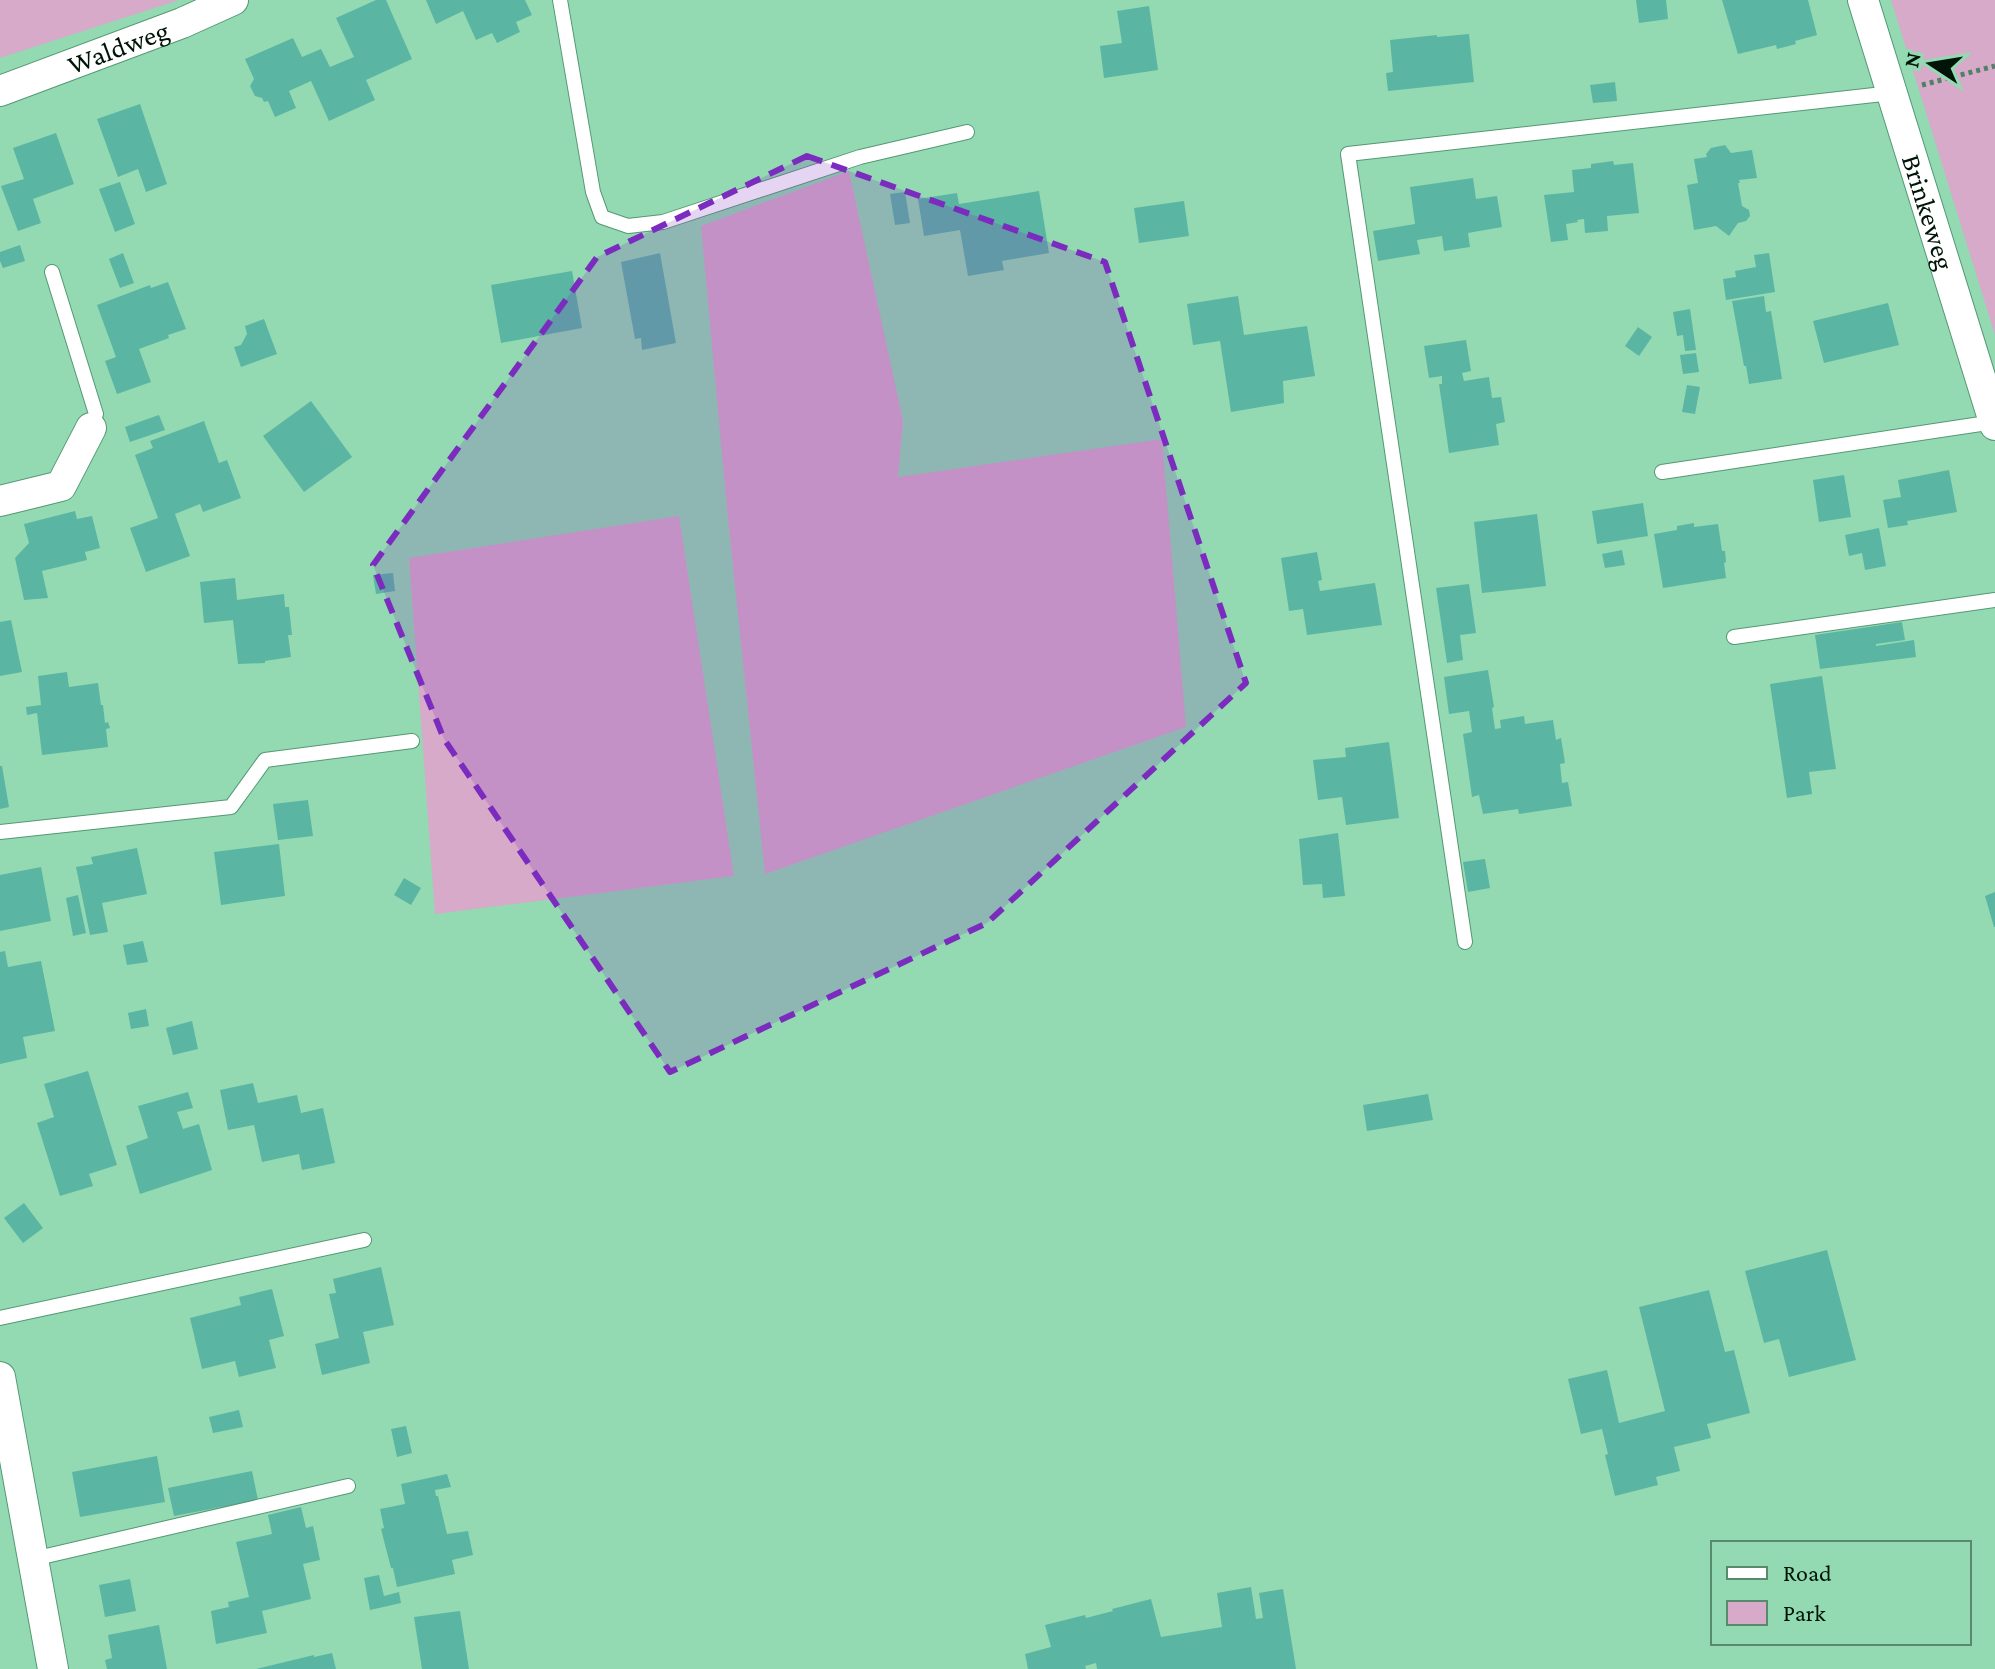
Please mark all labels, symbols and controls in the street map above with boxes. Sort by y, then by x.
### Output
street label: Waldweg [63,14,173,80]
north arrow [1891,24,1971,104]
text: N [1898,50,1926,70]
street label: Brinkeweg [1896,150,1961,274]
legend [1711,1541,1971,1645]
text: Road [1783,1559,1832,1586]
text: Park [1783,1599,1826,1626]

